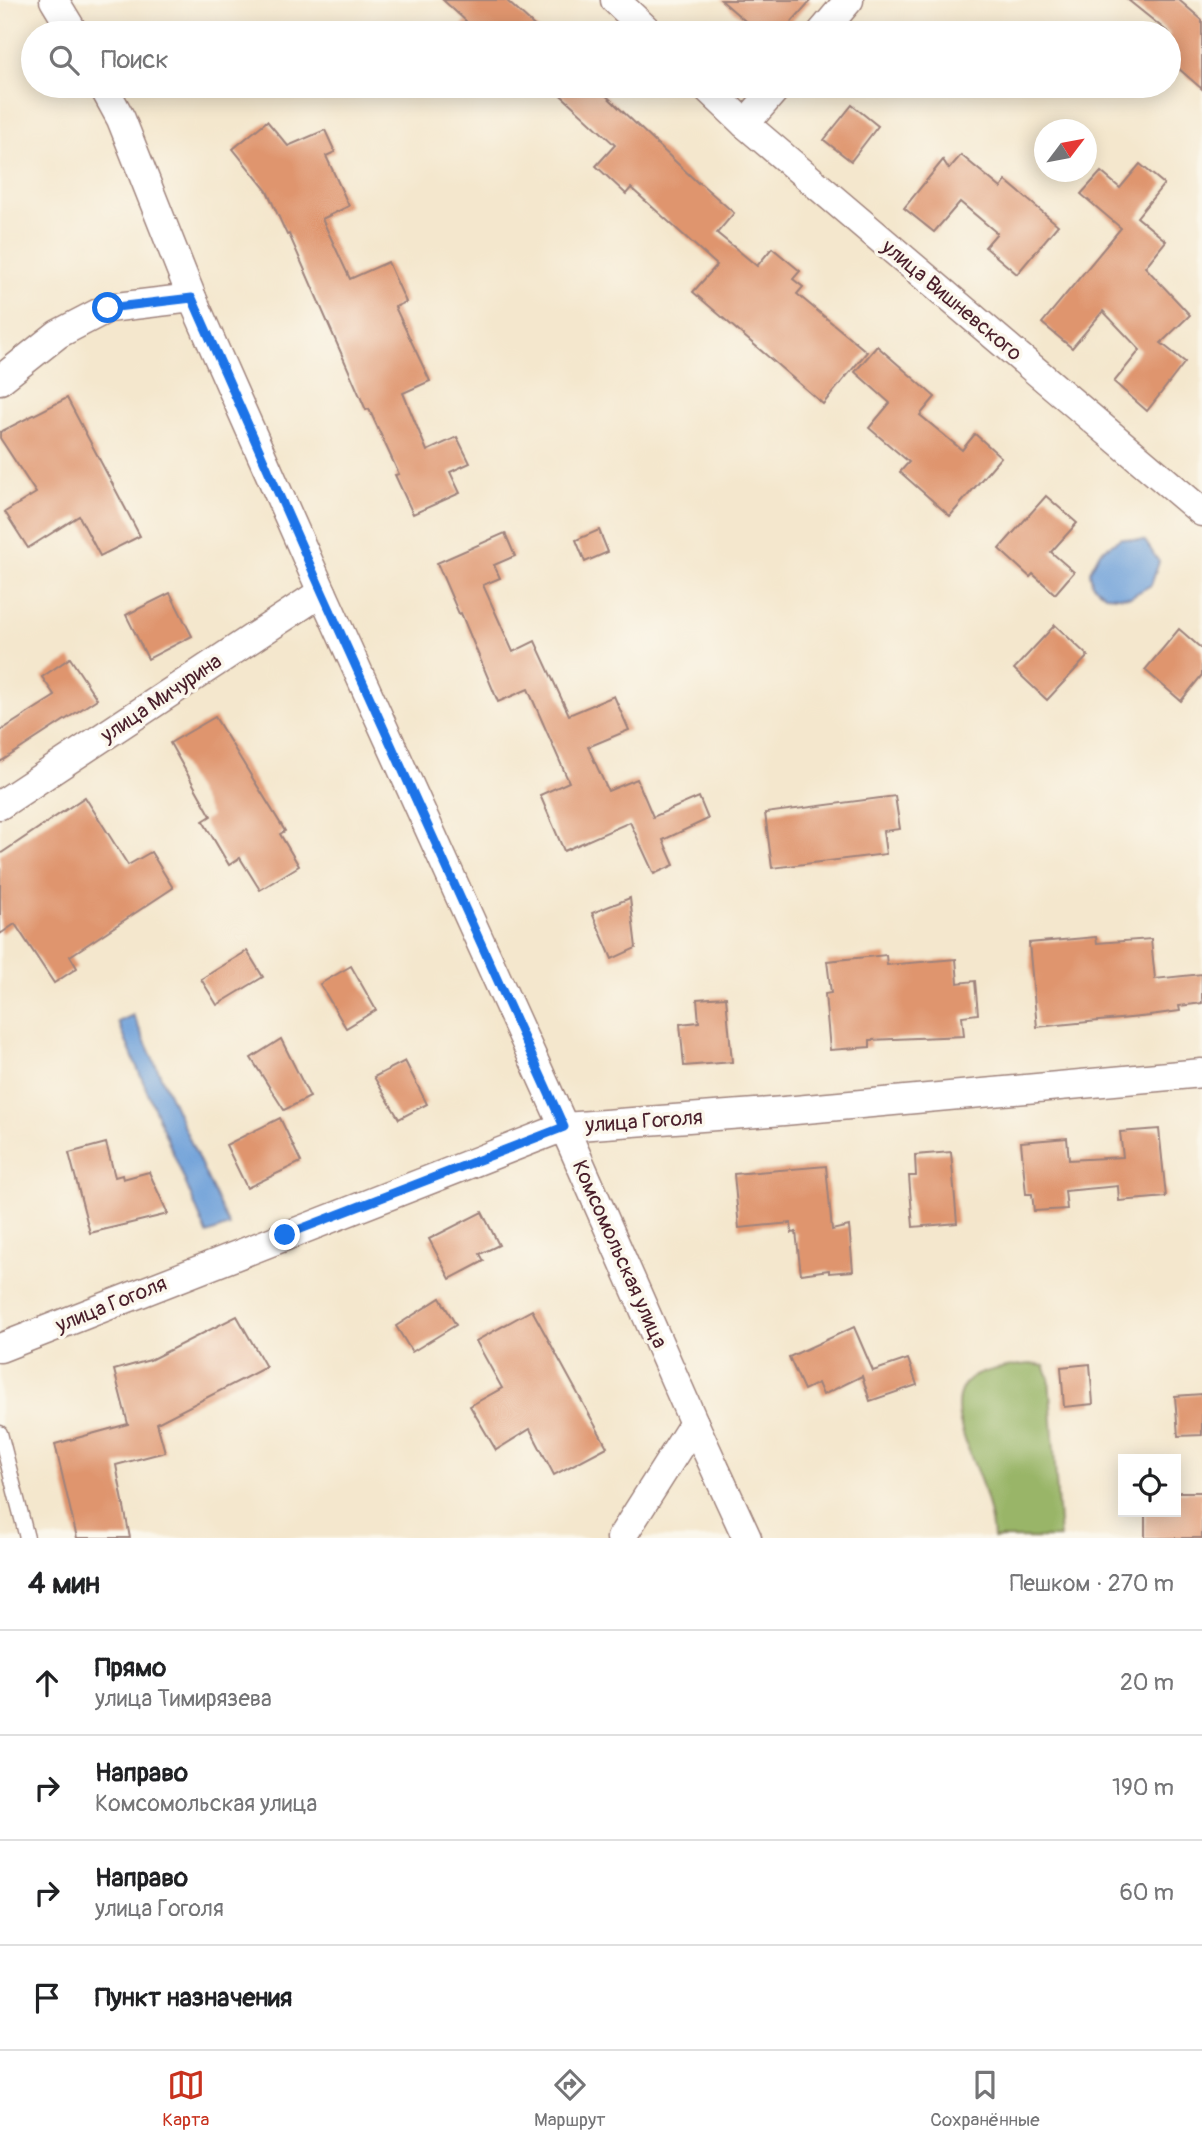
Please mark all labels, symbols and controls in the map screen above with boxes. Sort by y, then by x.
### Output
search box [21,21,1181,98]
icon: search [45,41,83,79]
text: Поиск [101,44,169,76]
north arrow [1034,119,1097,182]
street label: улица Вишневского [875,233,1028,367]
route start [92,292,123,323]
street label: улица Мичурина [95,648,227,749]
street label: улица Гоголя [583,1104,704,1139]
street label: Комсомольская улица [566,1156,673,1352]
route end [269,1219,300,1250]
street label: улица Гоголя [51,1270,171,1339]
map controls [1118,1454,1181,1517]
button: locate [1118,1454,1181,1517]
text: 4 мин [28,1565,100,1602]
text: Пешком · 270 m [1010,1569,1174,1598]
text: Прямо [95,1652,166,1684]
icon: ahead [28,1664,66,1702]
text: 20 m [1120,1668,1174,1697]
text: улица Тимирязева [95,1684,272,1713]
text: Направо [95,1757,188,1789]
icon: right [28,1769,66,1807]
text: 190 m [1112,1773,1174,1802]
text: Комсомольская улица [95,1789,317,1818]
text: Направо [95,1862,188,1894]
icon: right [28,1874,66,1912]
text: 60 m [1119,1878,1174,1907]
text: улица Гоголя [95,1894,224,1923]
icon: arrive [28,1979,66,2017]
text: Пункт назначения [95,1982,292,2014]
tab: Карта [162,2066,209,2132]
tab: Маршрут [534,2066,606,2132]
tab: Сохранённые [930,2066,1040,2132]

